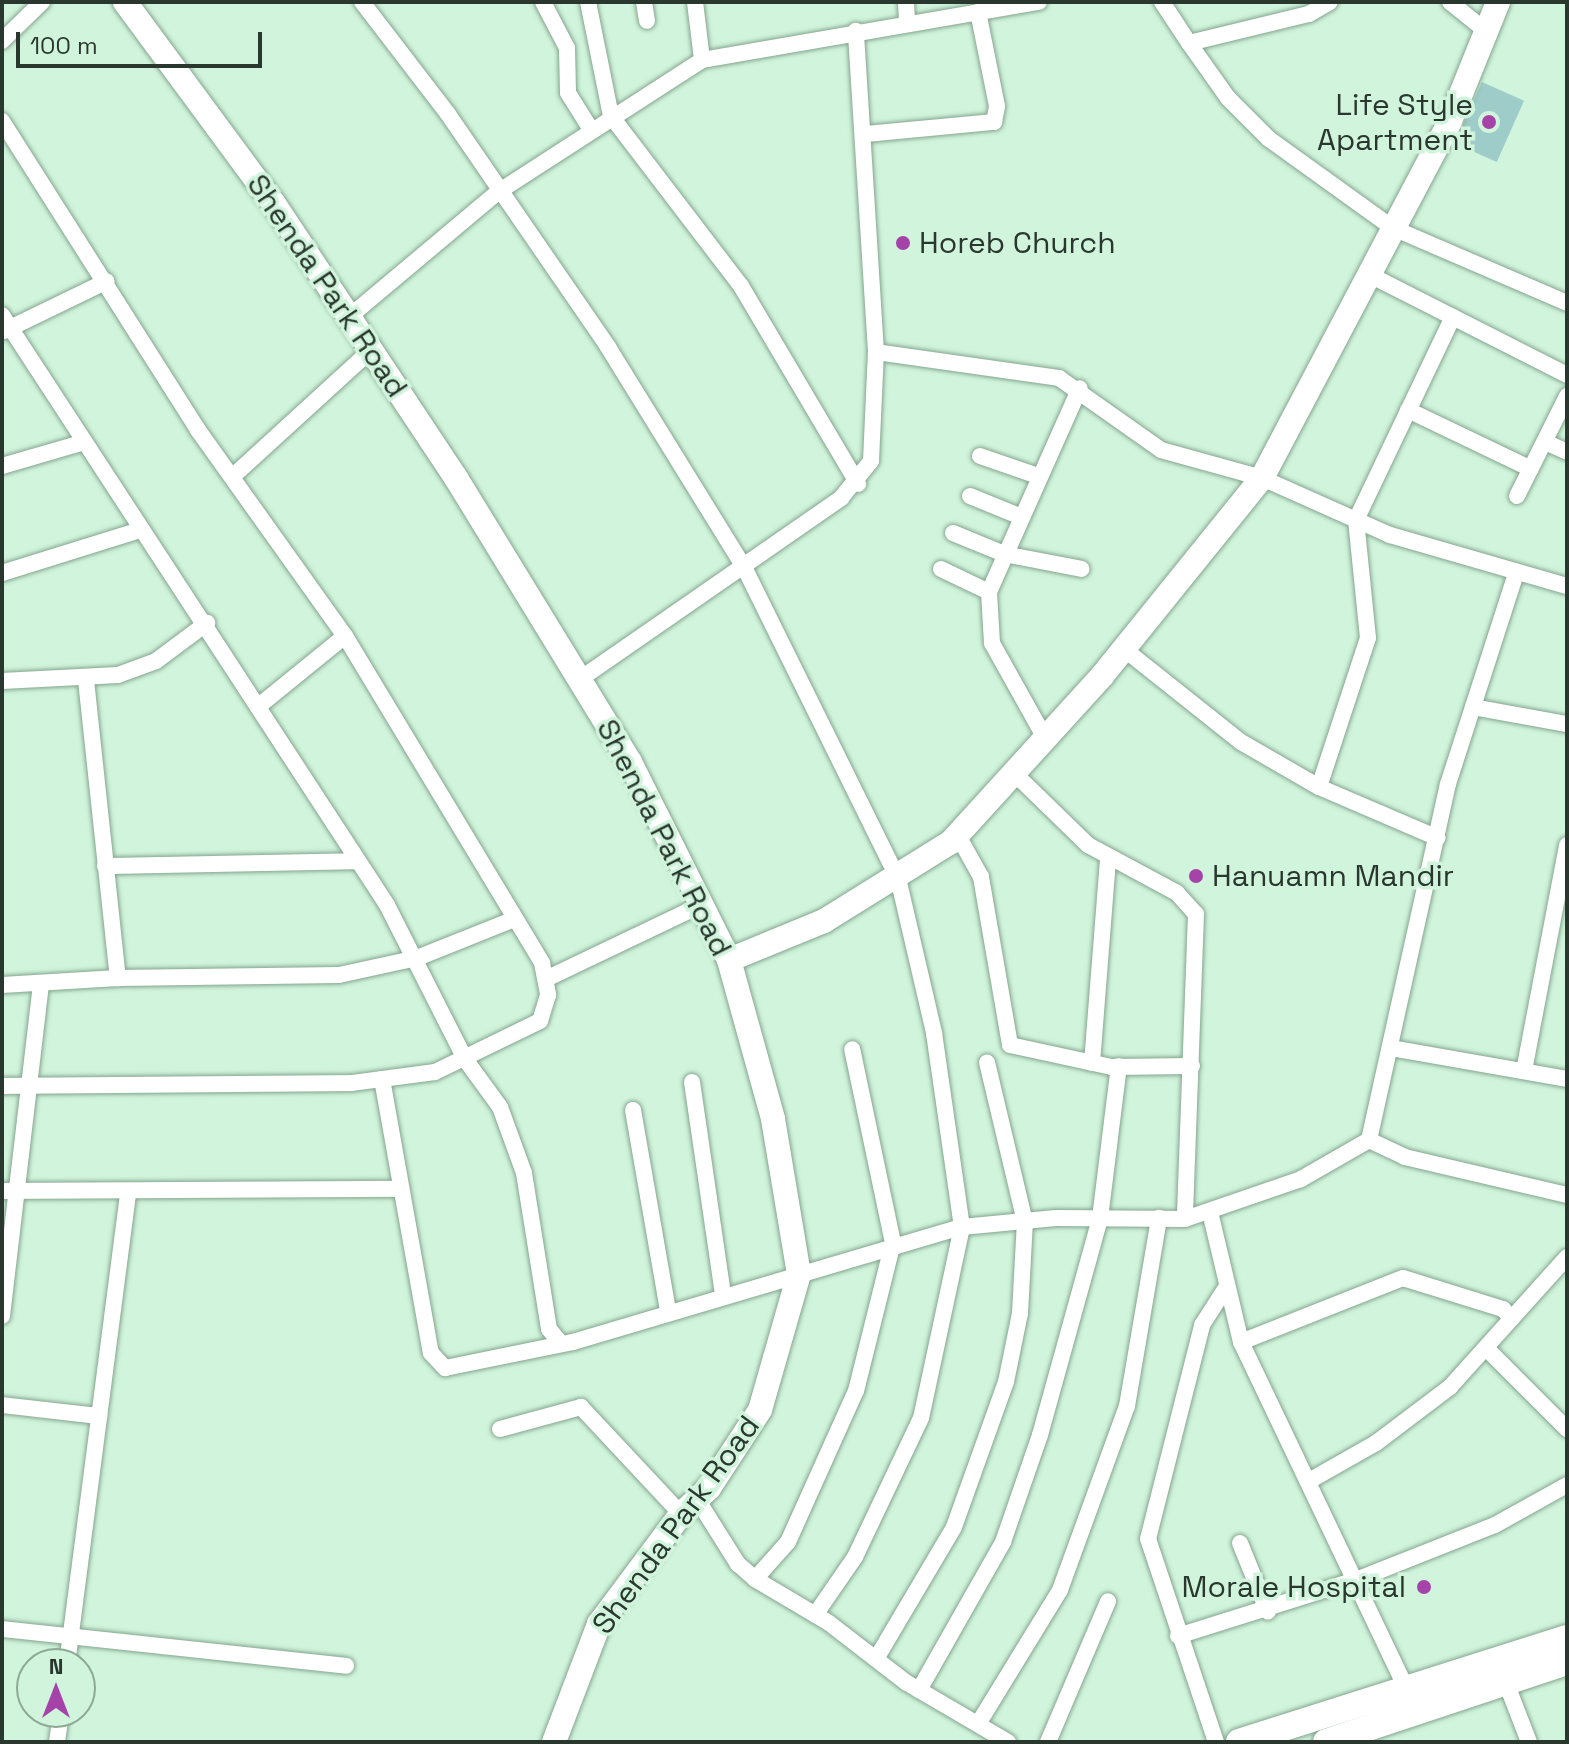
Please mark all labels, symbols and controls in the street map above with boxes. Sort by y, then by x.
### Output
scale bar [20,16,266,66]
text: 100 m [30,30,98,61]
place label: Life Style Apartment [1317,87,1473,158]
marker: Life Style Apartment [1480,113,1498,131]
street label: Shenda Park Road [239,168,415,404]
place label: Horeb Church [919,225,1116,261]
marker: Horeb Church [894,234,912,252]
street label: Shenda Park Road [589,714,739,962]
place label: Hanuamn Mandir [1212,858,1454,894]
marker: Hanuamn Mandir [1187,867,1205,885]
street label: Shenda Park Road [585,1409,767,1641]
place label: Morale Hospital [1182,1569,1406,1605]
marker: Morale Hospital [1413,1576,1435,1598]
north arrow [16,1648,96,1728]
text: N [49,1652,63,1680]

